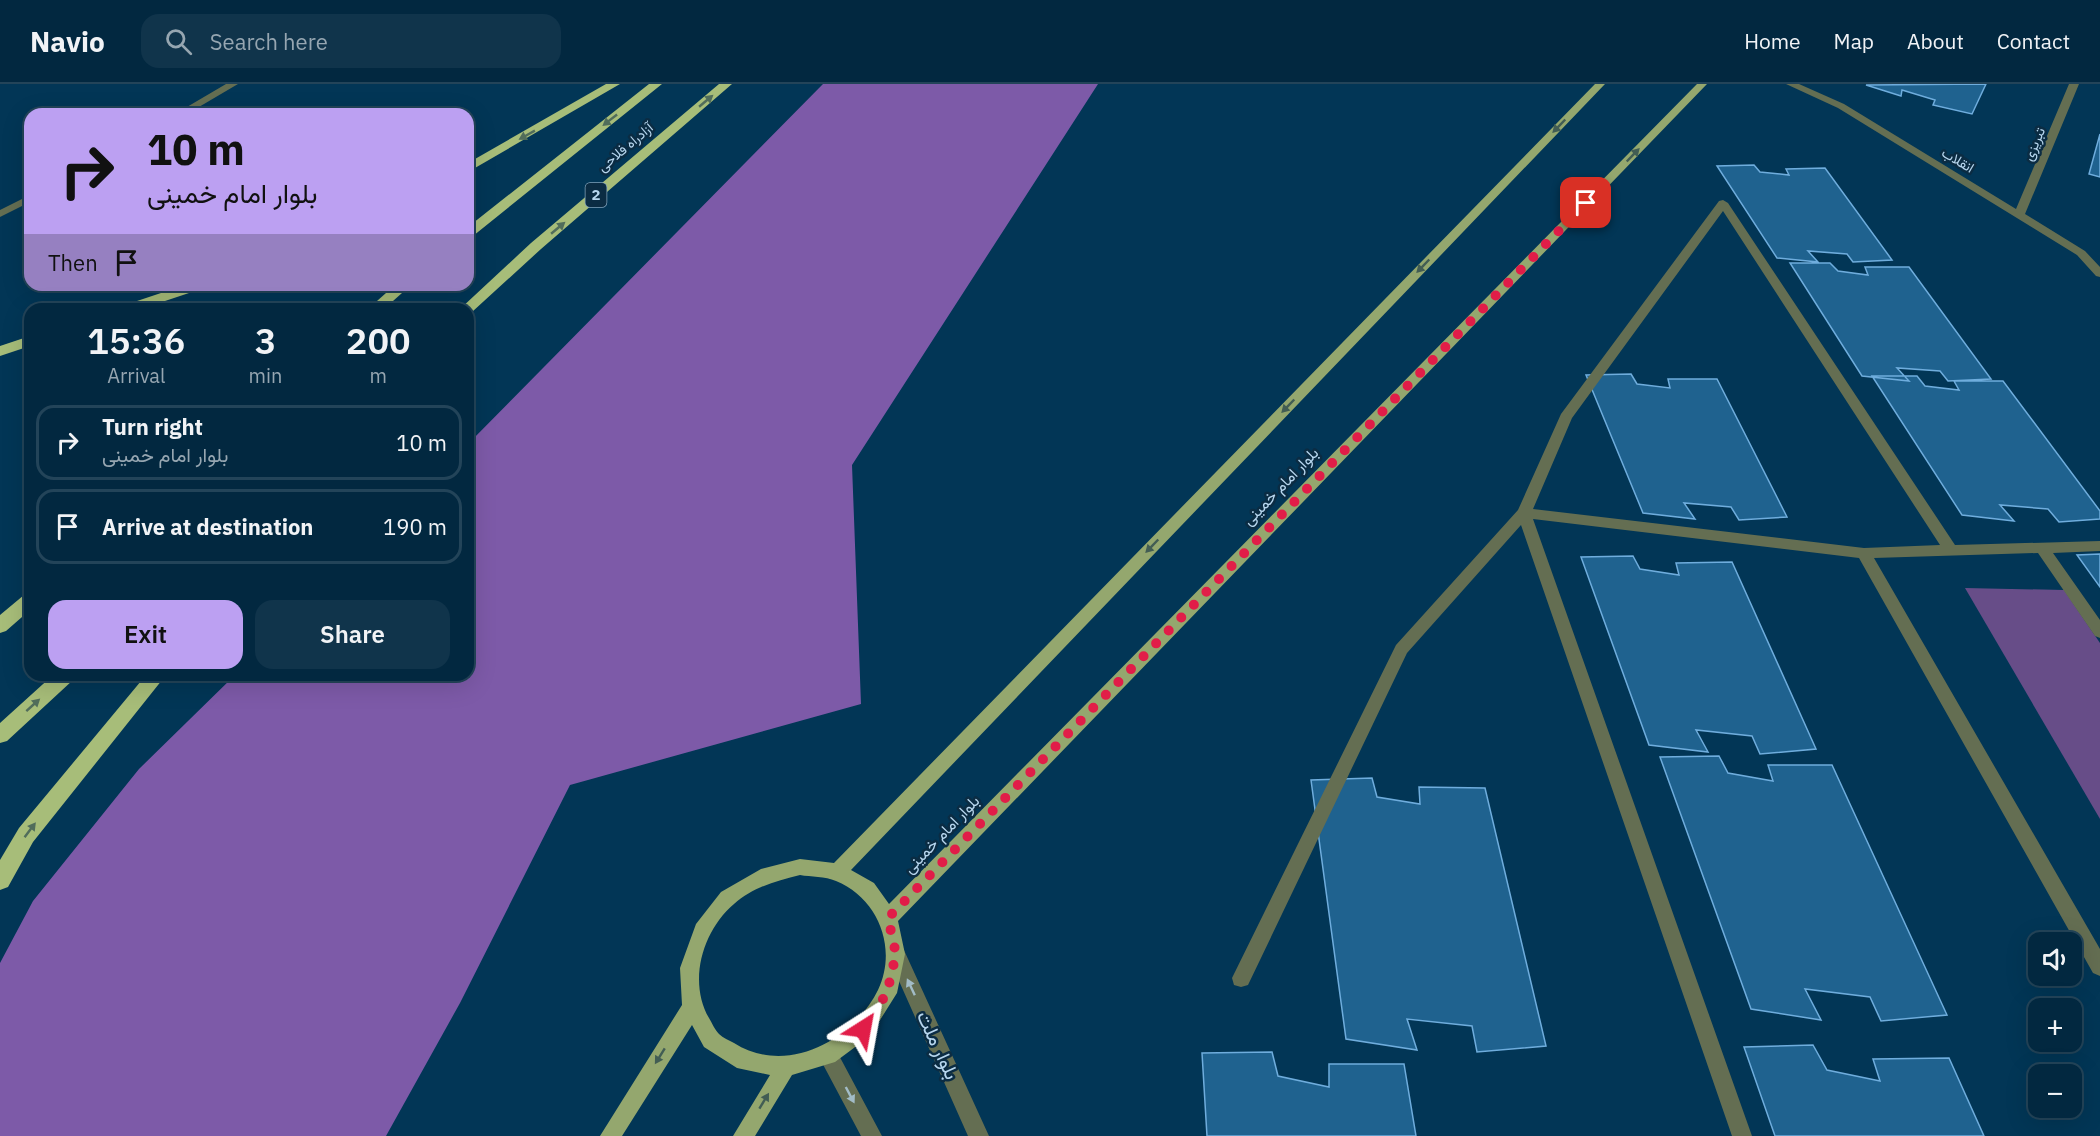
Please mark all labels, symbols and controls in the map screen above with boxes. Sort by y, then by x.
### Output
search box [141,14,561,68]
text: Navio [30,23,105,60]
icon: search [162,25,195,58]
text: Search here [210,27,328,56]
text: Home [1744,27,1801,55]
text: Map [1834,27,1874,55]
text: About [1907,27,1964,55]
text: Contact [1997,27,2070,55]
one-way arrow [698,95,713,108]
one-way arrow [603,114,618,126]
street label: آزادراه فلاحی [593,117,658,176]
one-way arrow [1553,118,1566,133]
text: 10 m [147,122,245,177]
street label: تبریزی [2019,125,2049,163]
one-way arrow [518,130,535,140]
icon: right [48,132,126,210]
street label: انقلاب [1938,143,1978,177]
one-way arrow [1626,147,1640,162]
text: بلوار امام خمینی [147,175,318,210]
pin [1560,177,1611,228]
road number: 2 [586,183,606,207]
icon: arrive [1569,186,1602,219]
one-way arrow [550,222,565,235]
icon: arrive [110,246,143,279]
text: Then [48,248,98,277]
one-way arrow [1417,259,1431,273]
text: 15:36 [87,317,185,364]
text: 3 [255,317,276,364]
text: 200 [346,317,411,364]
text: Arrival [107,362,165,389]
text: min [249,362,282,389]
text: m [369,362,387,389]
one-way arrow [1281,399,1295,413]
text: Turn right [102,412,203,441]
icon: right [51,426,84,459]
text: 10 m [396,428,447,457]
text: بلوار امام خمینی [102,441,228,468]
street label: بلوار امام خمینی [1238,443,1323,530]
icon: arrive [51,510,84,543]
text: Arrive at destination [102,512,313,541]
text: 190 m [383,512,447,541]
one-way arrow [1145,539,1159,554]
button: Exit [48,600,243,669]
button: Share [255,600,450,669]
one-way arrow [25,699,40,712]
street label: بلوار امام خمینی [899,791,984,878]
one-way arrow [24,823,36,839]
map controls [2028,932,2082,1118]
button: sound [2028,932,2082,986]
one-way arrow [907,979,916,996]
position arrow [831,997,895,1061]
button: + [2028,998,2082,1052]
street label: بلوار ملت [911,1006,966,1084]
one-way arrow [655,1048,666,1065]
button: − [2028,1064,2082,1118]
one-way arrow [845,1087,855,1104]
one-way arrow [759,1093,770,1109]

